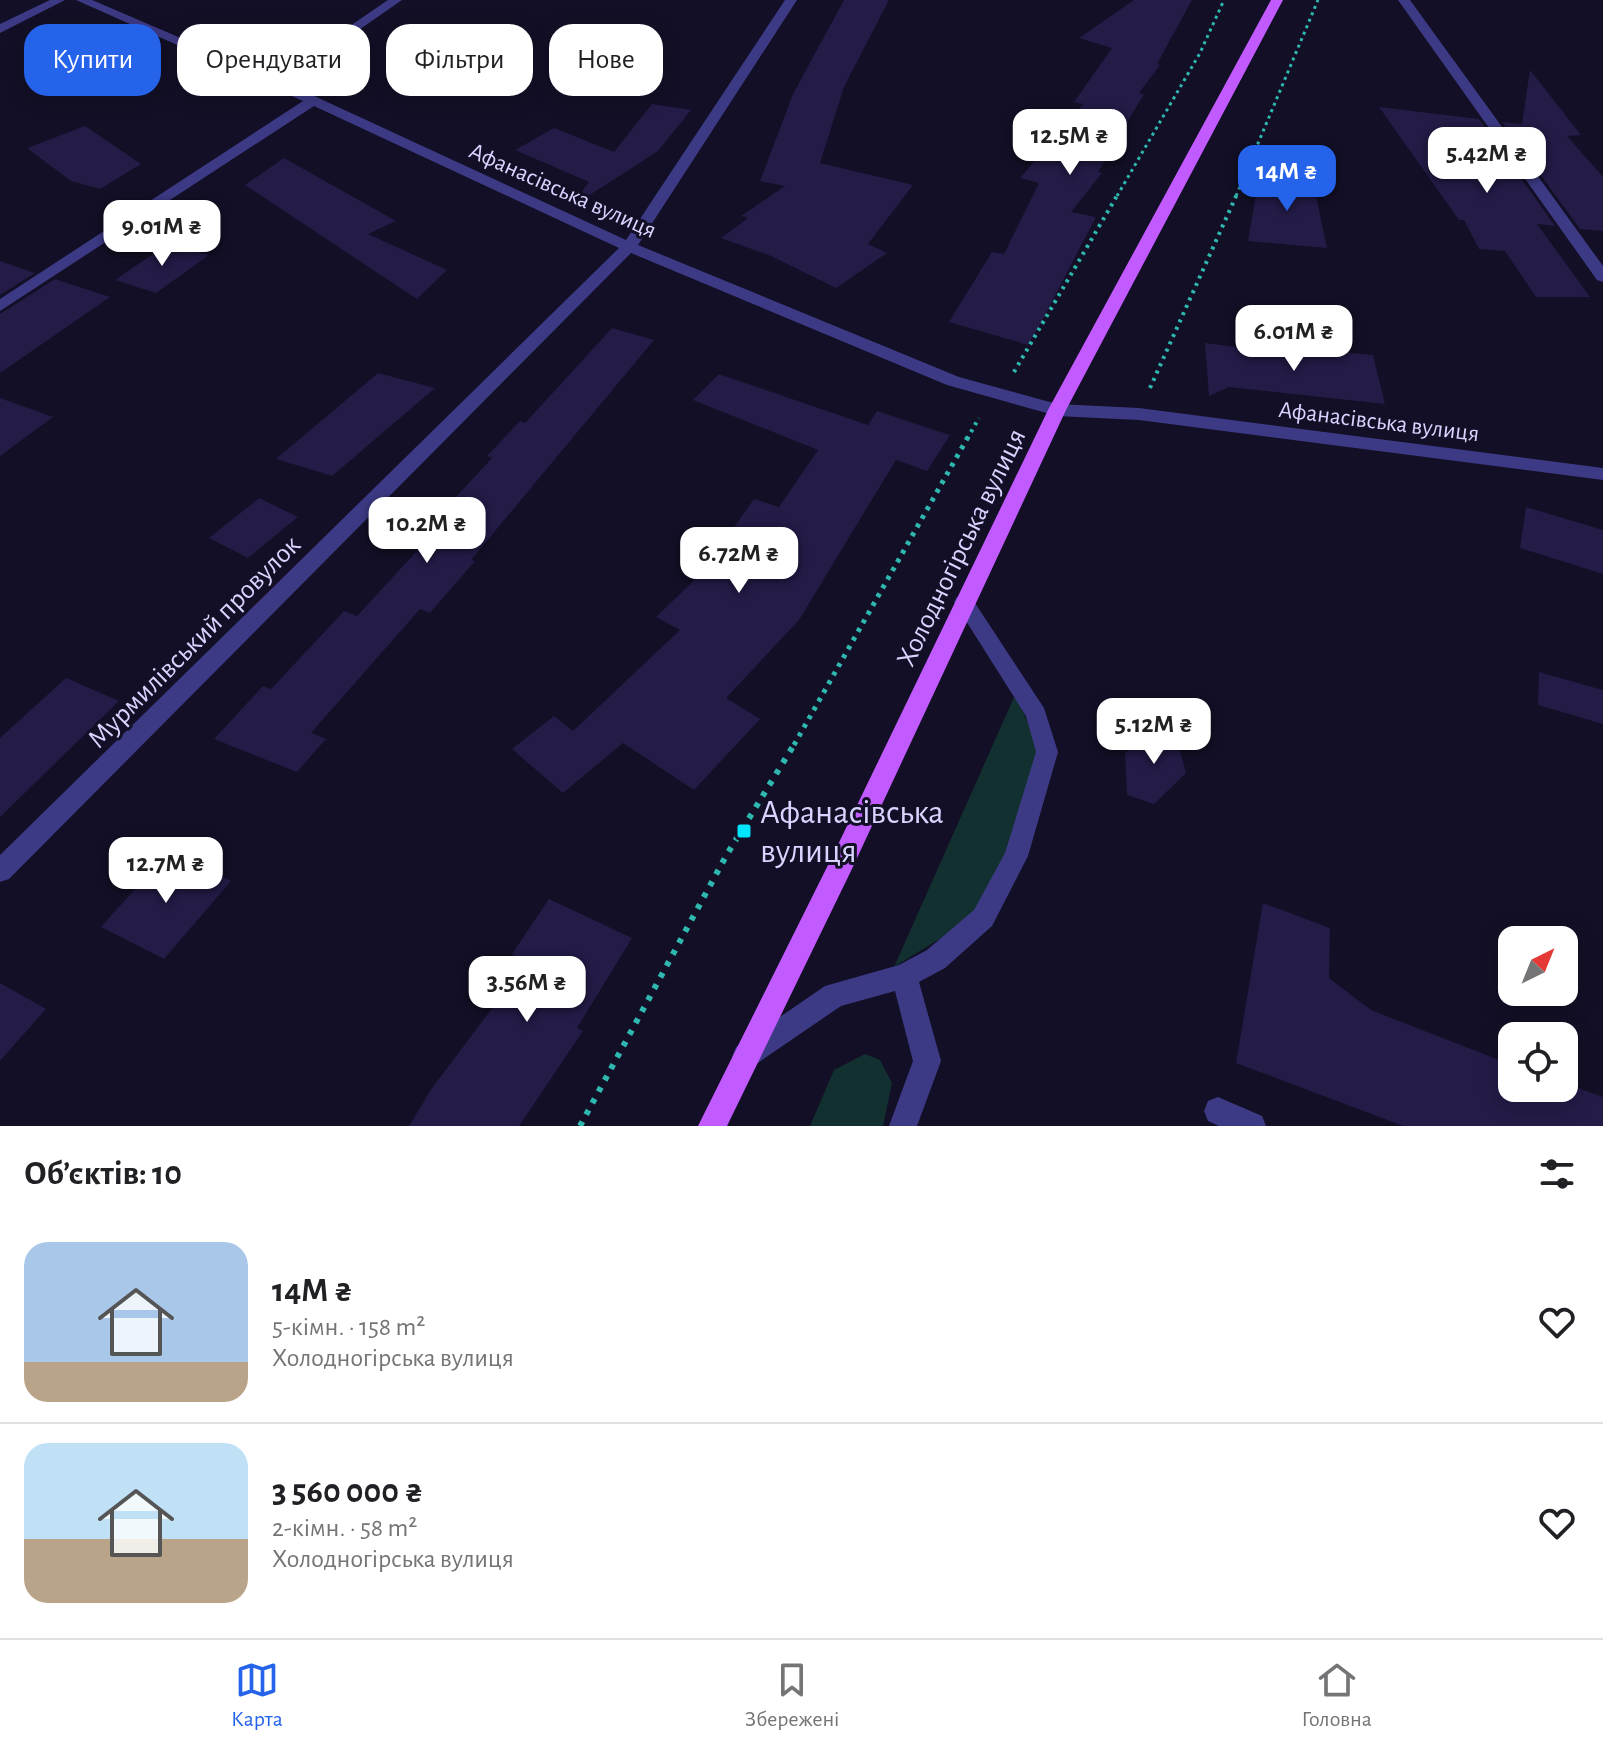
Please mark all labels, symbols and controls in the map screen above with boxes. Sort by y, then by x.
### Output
chip: Купити [24,24,161,96]
chip: Орендувати [177,24,370,96]
chip: Фільтри [386,24,533,96]
chip: Нове [549,24,663,96]
pin: 12.5M ₴ [996,109,1144,177]
text: 12.5M ₴ [1031,122,1109,148]
pin: 5.42M ₴ [1413,127,1561,195]
street label: Афанасівська вулиця [465,139,660,243]
text: 5.42M ₴ [1446,140,1528,166]
pin: 14M ₴ [1231,145,1343,213]
text: 14M ₴ [1256,158,1318,184]
pin: 9.01M ₴ [88,200,236,268]
text: 9.01M ₴ [121,213,203,239]
pin: 6.01M ₴ [1220,305,1368,373]
text: 6.01M ₴ [1253,318,1335,344]
street label: Афанасівська вулиця [1277,398,1481,446]
street label: Холодногірська вулиця [892,425,1031,671]
pin: 10.2M ₴ [353,497,501,565]
text: 10.2M ₴ [387,510,467,536]
pin: 6.72M ₴ [665,527,813,595]
street label: Мурмилівський провулок [83,531,306,754]
text: 6.72M ₴ [698,540,780,566]
pin: 5.12M ₴ [1080,698,1228,766]
text: 5.12M ₴ [1115,711,1193,737]
place label: Афанасівська вулиця [760,796,944,869]
marker: Афанасівська вулиця [735,822,753,840]
pin: 12.7M ₴ [92,837,240,905]
text: 12.7M ₴ [127,850,205,876]
north arrow [1498,926,1578,1006]
map controls [1498,926,1578,1102]
pin: 3.56M ₴ [453,956,601,1024]
text: 3.56M ₴ [487,969,567,995]
button: locate [1498,1022,1578,1102]
icon: filters [1535,1152,1579,1196]
text: Об’єктів: 10 [24,1157,182,1191]
icon: home [88,1274,184,1370]
text: 14M ₴ [272,1274,353,1308]
icon: heart [1535,1300,1579,1344]
text: 5-кімн. · 158 m² [272,1314,425,1340]
text: Холодногірська вулиця [272,1345,514,1371]
icon: home [88,1475,184,1571]
text: 3 560 000 ₴ [272,1475,424,1509]
icon: heart [1535,1501,1579,1545]
text: 2-кімн. · 58 m² [272,1515,417,1541]
text: Холодногірська вулиця [272,1546,514,1572]
tab: Карта [231,1658,283,1732]
tab: Збережені [745,1658,839,1732]
tab: Головна [1302,1658,1372,1732]

